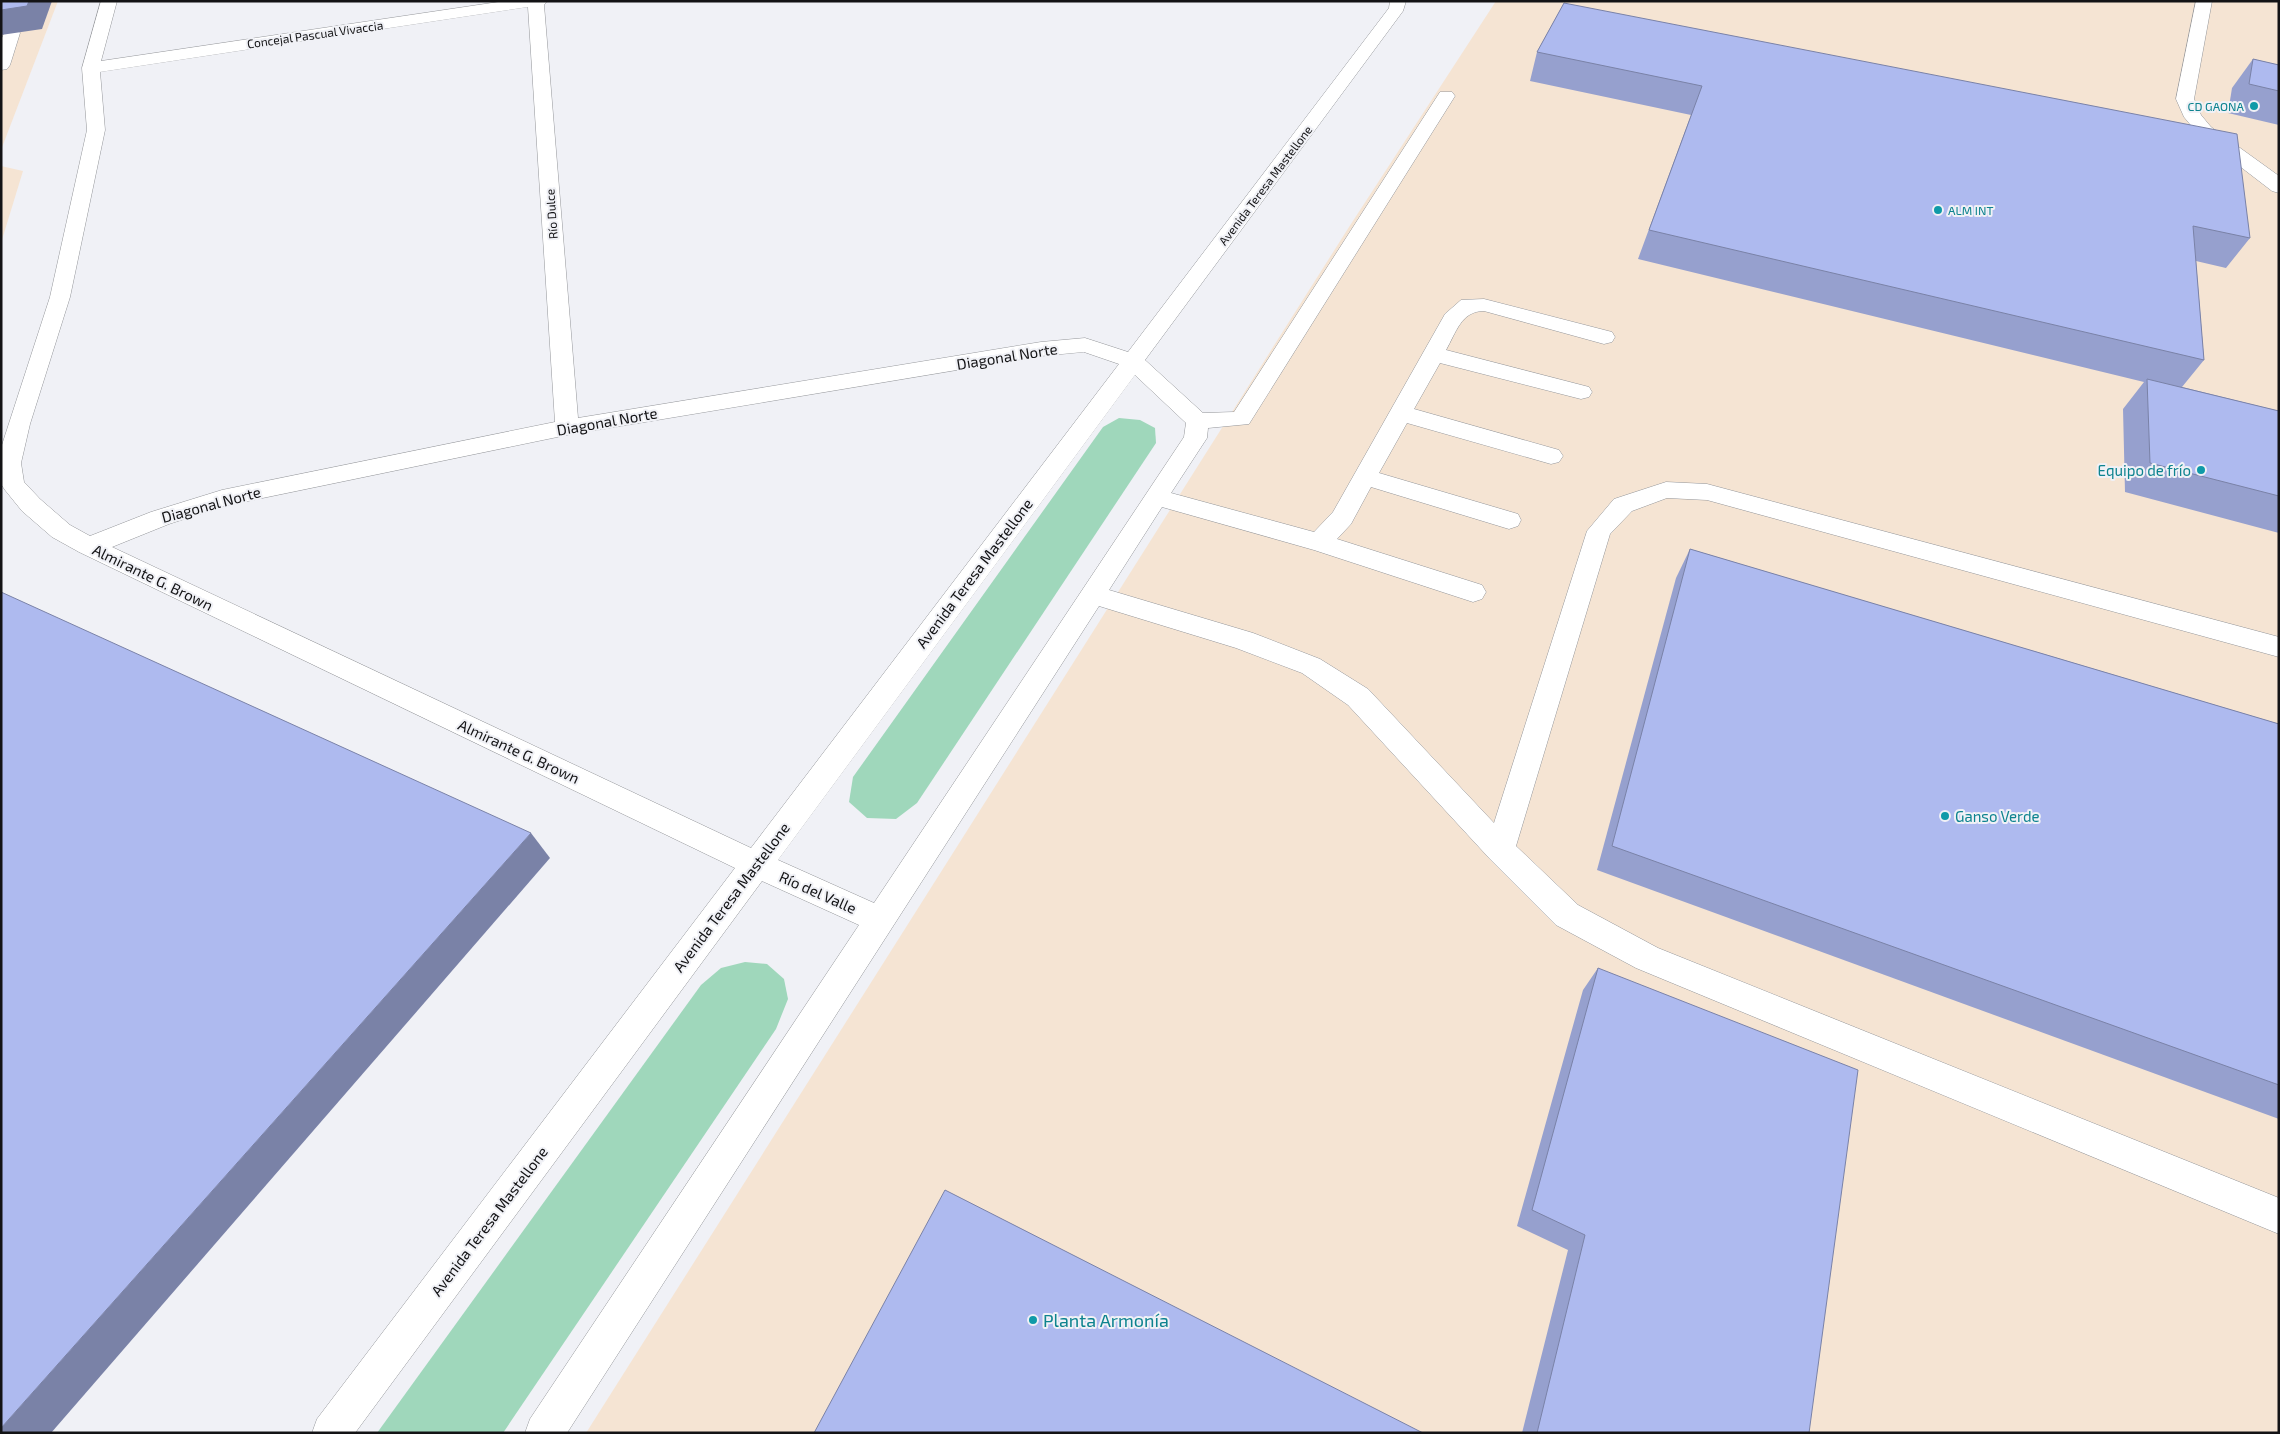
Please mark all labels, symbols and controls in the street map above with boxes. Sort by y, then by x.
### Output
street label: Concejal Pascual Vivaccia [246,18,384,51]
place label: CD GAONA [2188,99,2245,113]
marker: CD GAONA [2248,100,2260,112]
street label: Avenida Teresa Mastellone [1216,123,1314,247]
street label: Río Dulce [542,188,560,240]
place label: ALM INT [1948,203,1993,217]
marker: ALM INT [1932,204,1944,216]
street label: Diagonal Norte [955,339,1059,373]
street label: Diagonal Norte [555,403,659,439]
place label: Equipo de frío [2097,461,2191,479]
marker: Equipo de frío [2195,464,2207,476]
street label: Diagonal Norte [159,482,263,526]
street label: Avenida Teresa Mastellone [912,495,1036,651]
street label: Almirante G. Brown [90,540,216,614]
street label: Almirante G. Brown [456,715,582,787]
place label: Ganso Verde [1955,807,2040,825]
marker: Ganso Verde [1939,810,1951,822]
street label: Avenida Teresa Mastellone [669,819,793,975]
street label: Río del Valle [777,867,859,917]
street label: Avenida Teresa Mastellone [427,1143,551,1299]
place label: Planta Armonía [1043,1309,1169,1331]
marker: Planta Armonía [1027,1314,1039,1326]

